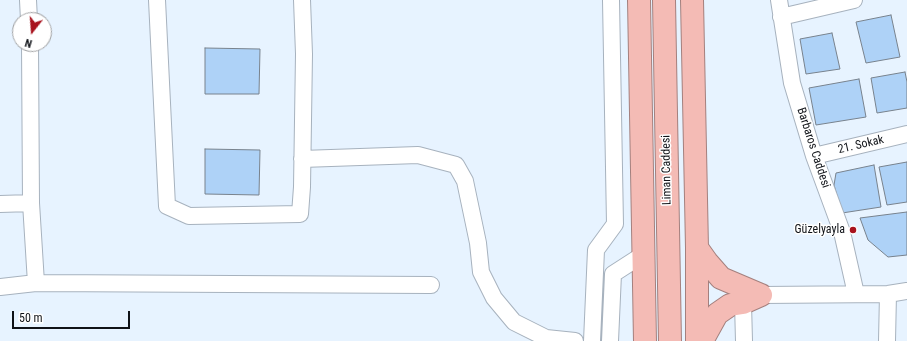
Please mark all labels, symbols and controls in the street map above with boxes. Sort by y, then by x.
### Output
north arrow [12,12,52,52]
text: N [24,36,34,50]
street label: Barbaros Caddesi [793,106,833,190]
street label: 21. Sokak [837,133,885,157]
street label: Liman Caddesi [659,135,675,205]
place label: Güzelyayla [794,223,845,237]
marker: Güzelyayla [848,225,858,235]
scale bar [14,303,132,329]
text: 50 m [19,311,43,325]

